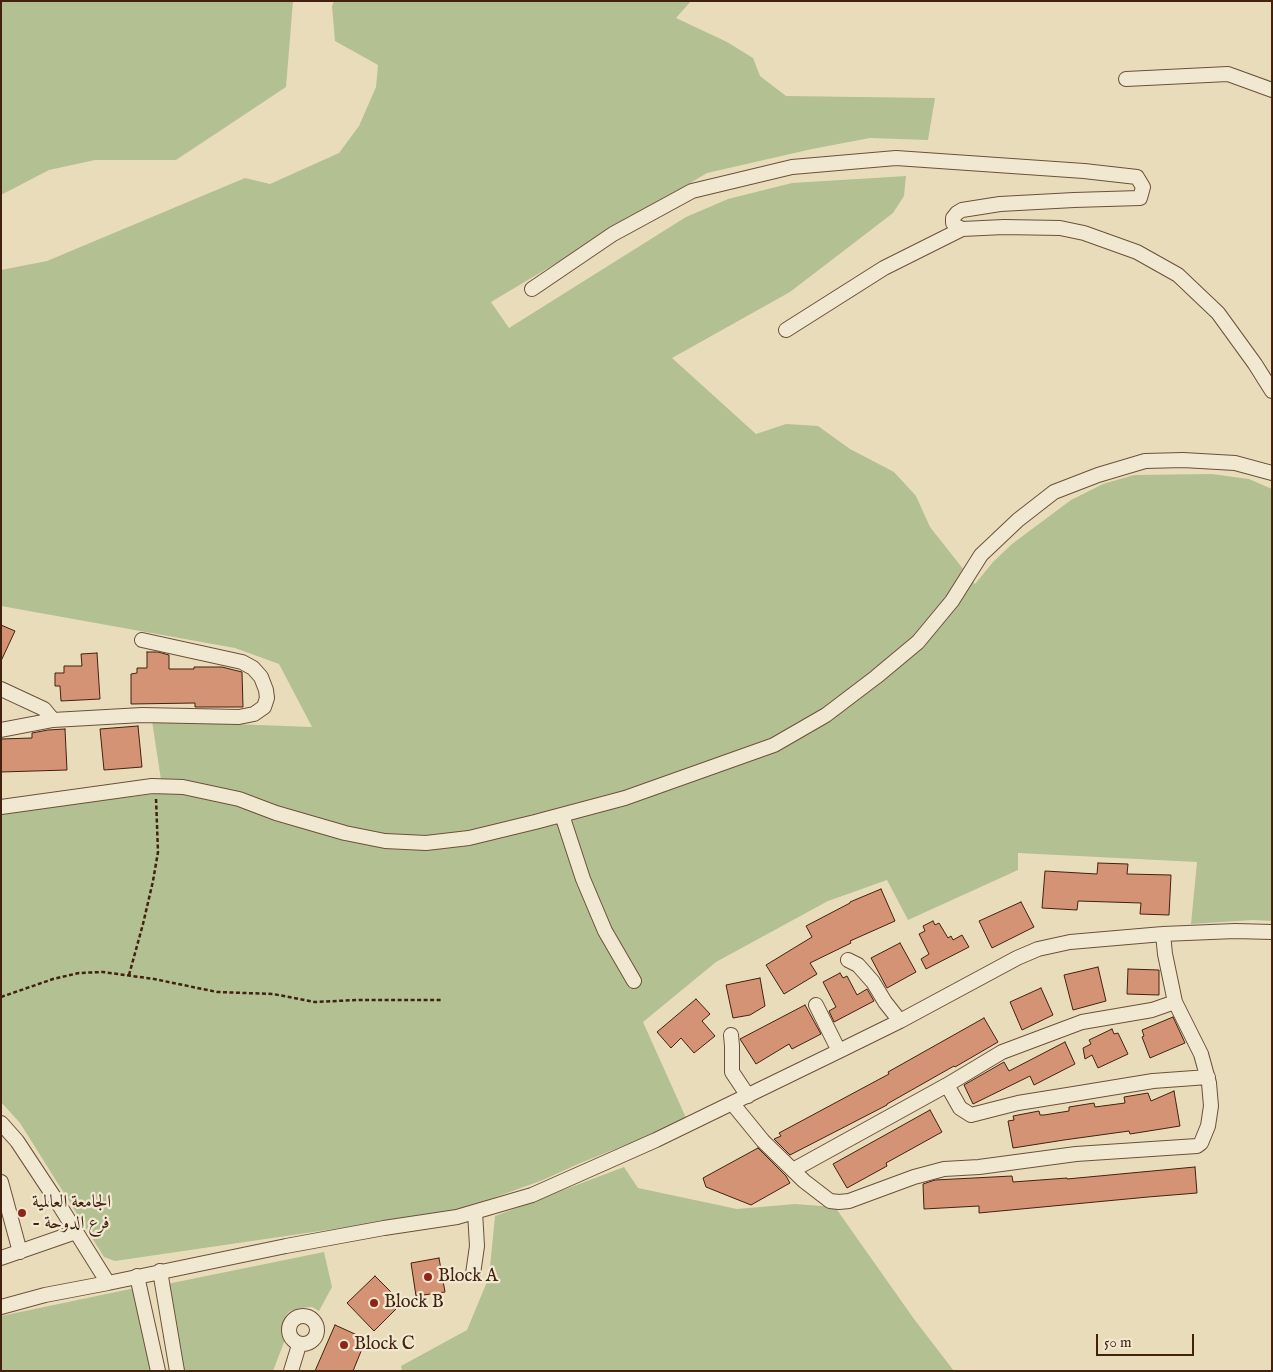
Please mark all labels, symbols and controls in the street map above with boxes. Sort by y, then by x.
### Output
place label: الجامعة العالمية - فرع الدوحة [32,1192,111,1234]
marker: الجامعة العالمية - فرع الدوحة [16,1207,28,1219]
place label: Block A [438,1266,498,1288]
marker: Block A [422,1271,434,1283]
place label: Block B [384,1292,444,1314]
marker: Block B [368,1297,380,1309]
scale bar [1098,1324,1196,1356]
text: 50 m [1104,1333,1132,1352]
place label: Block C [354,1334,415,1356]
marker: Block C [338,1339,350,1351]

